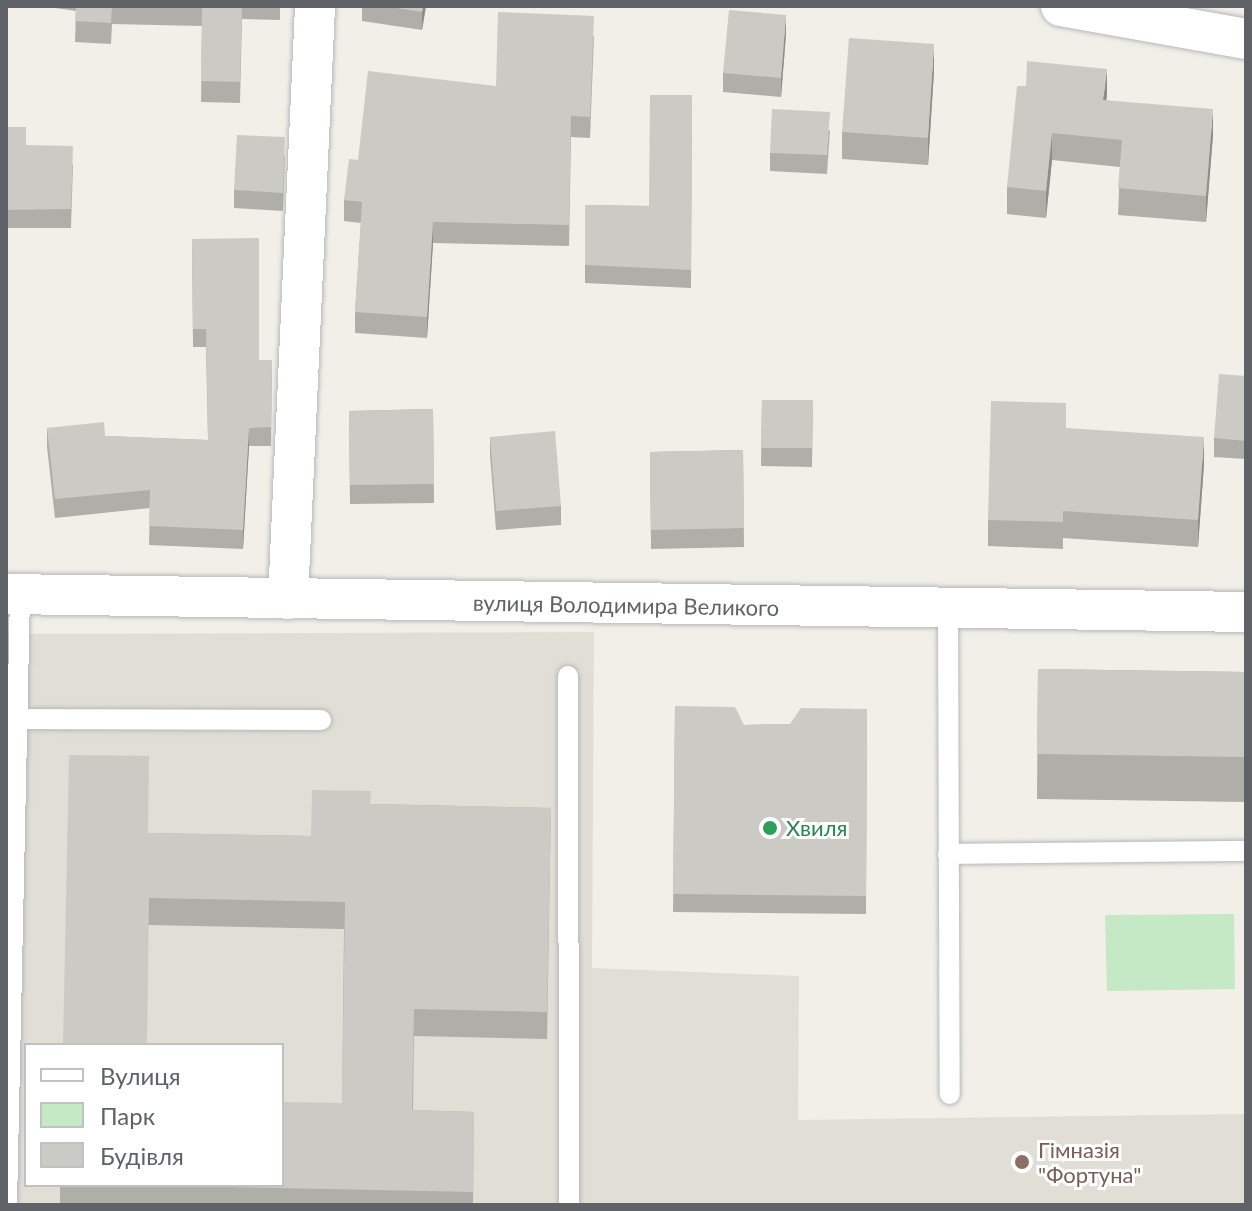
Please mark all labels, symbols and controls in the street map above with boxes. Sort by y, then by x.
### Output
street label: вулиця Володимира Великого [473,589,779,621]
place label: Хвиля [786,815,847,841]
marker: Хвиля [761,819,779,837]
legend [24,1043,284,1187]
text: Вулиця [100,1061,181,1090]
text: Парк [100,1101,155,1130]
place label: Гімназія "Фортуна" [1038,1136,1141,1188]
text: Будівля [100,1141,184,1170]
marker: Гімназія "Фортуна" [1013,1153,1031,1171]

